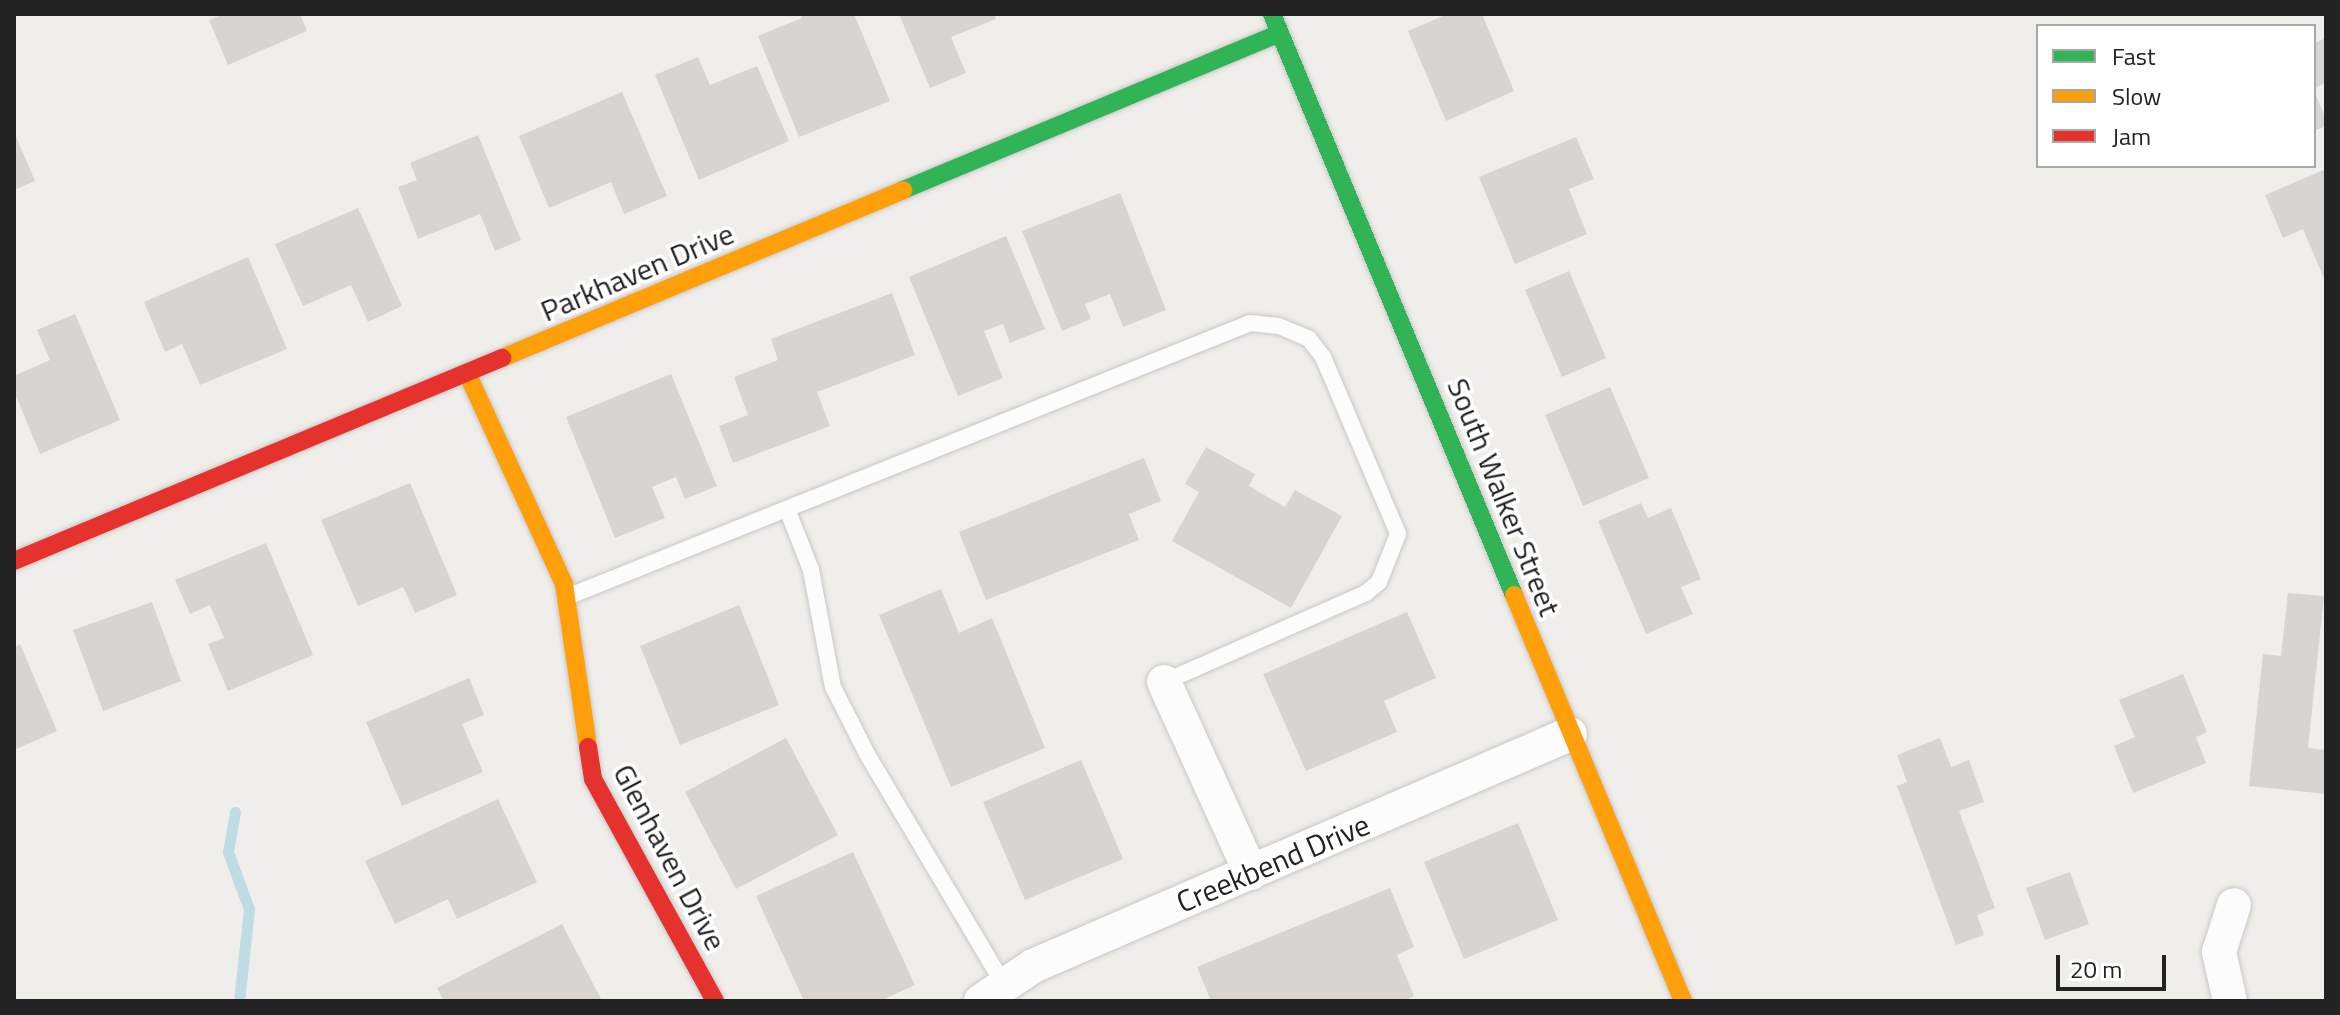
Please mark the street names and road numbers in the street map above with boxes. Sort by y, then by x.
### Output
street label: Parkhaven Drive [535,215,739,329]
street label: South Walker Street [1440,373,1568,621]
street label: Glenhaven Drive [606,758,734,956]
street label: Creekbend Drive [1171,806,1375,920]

